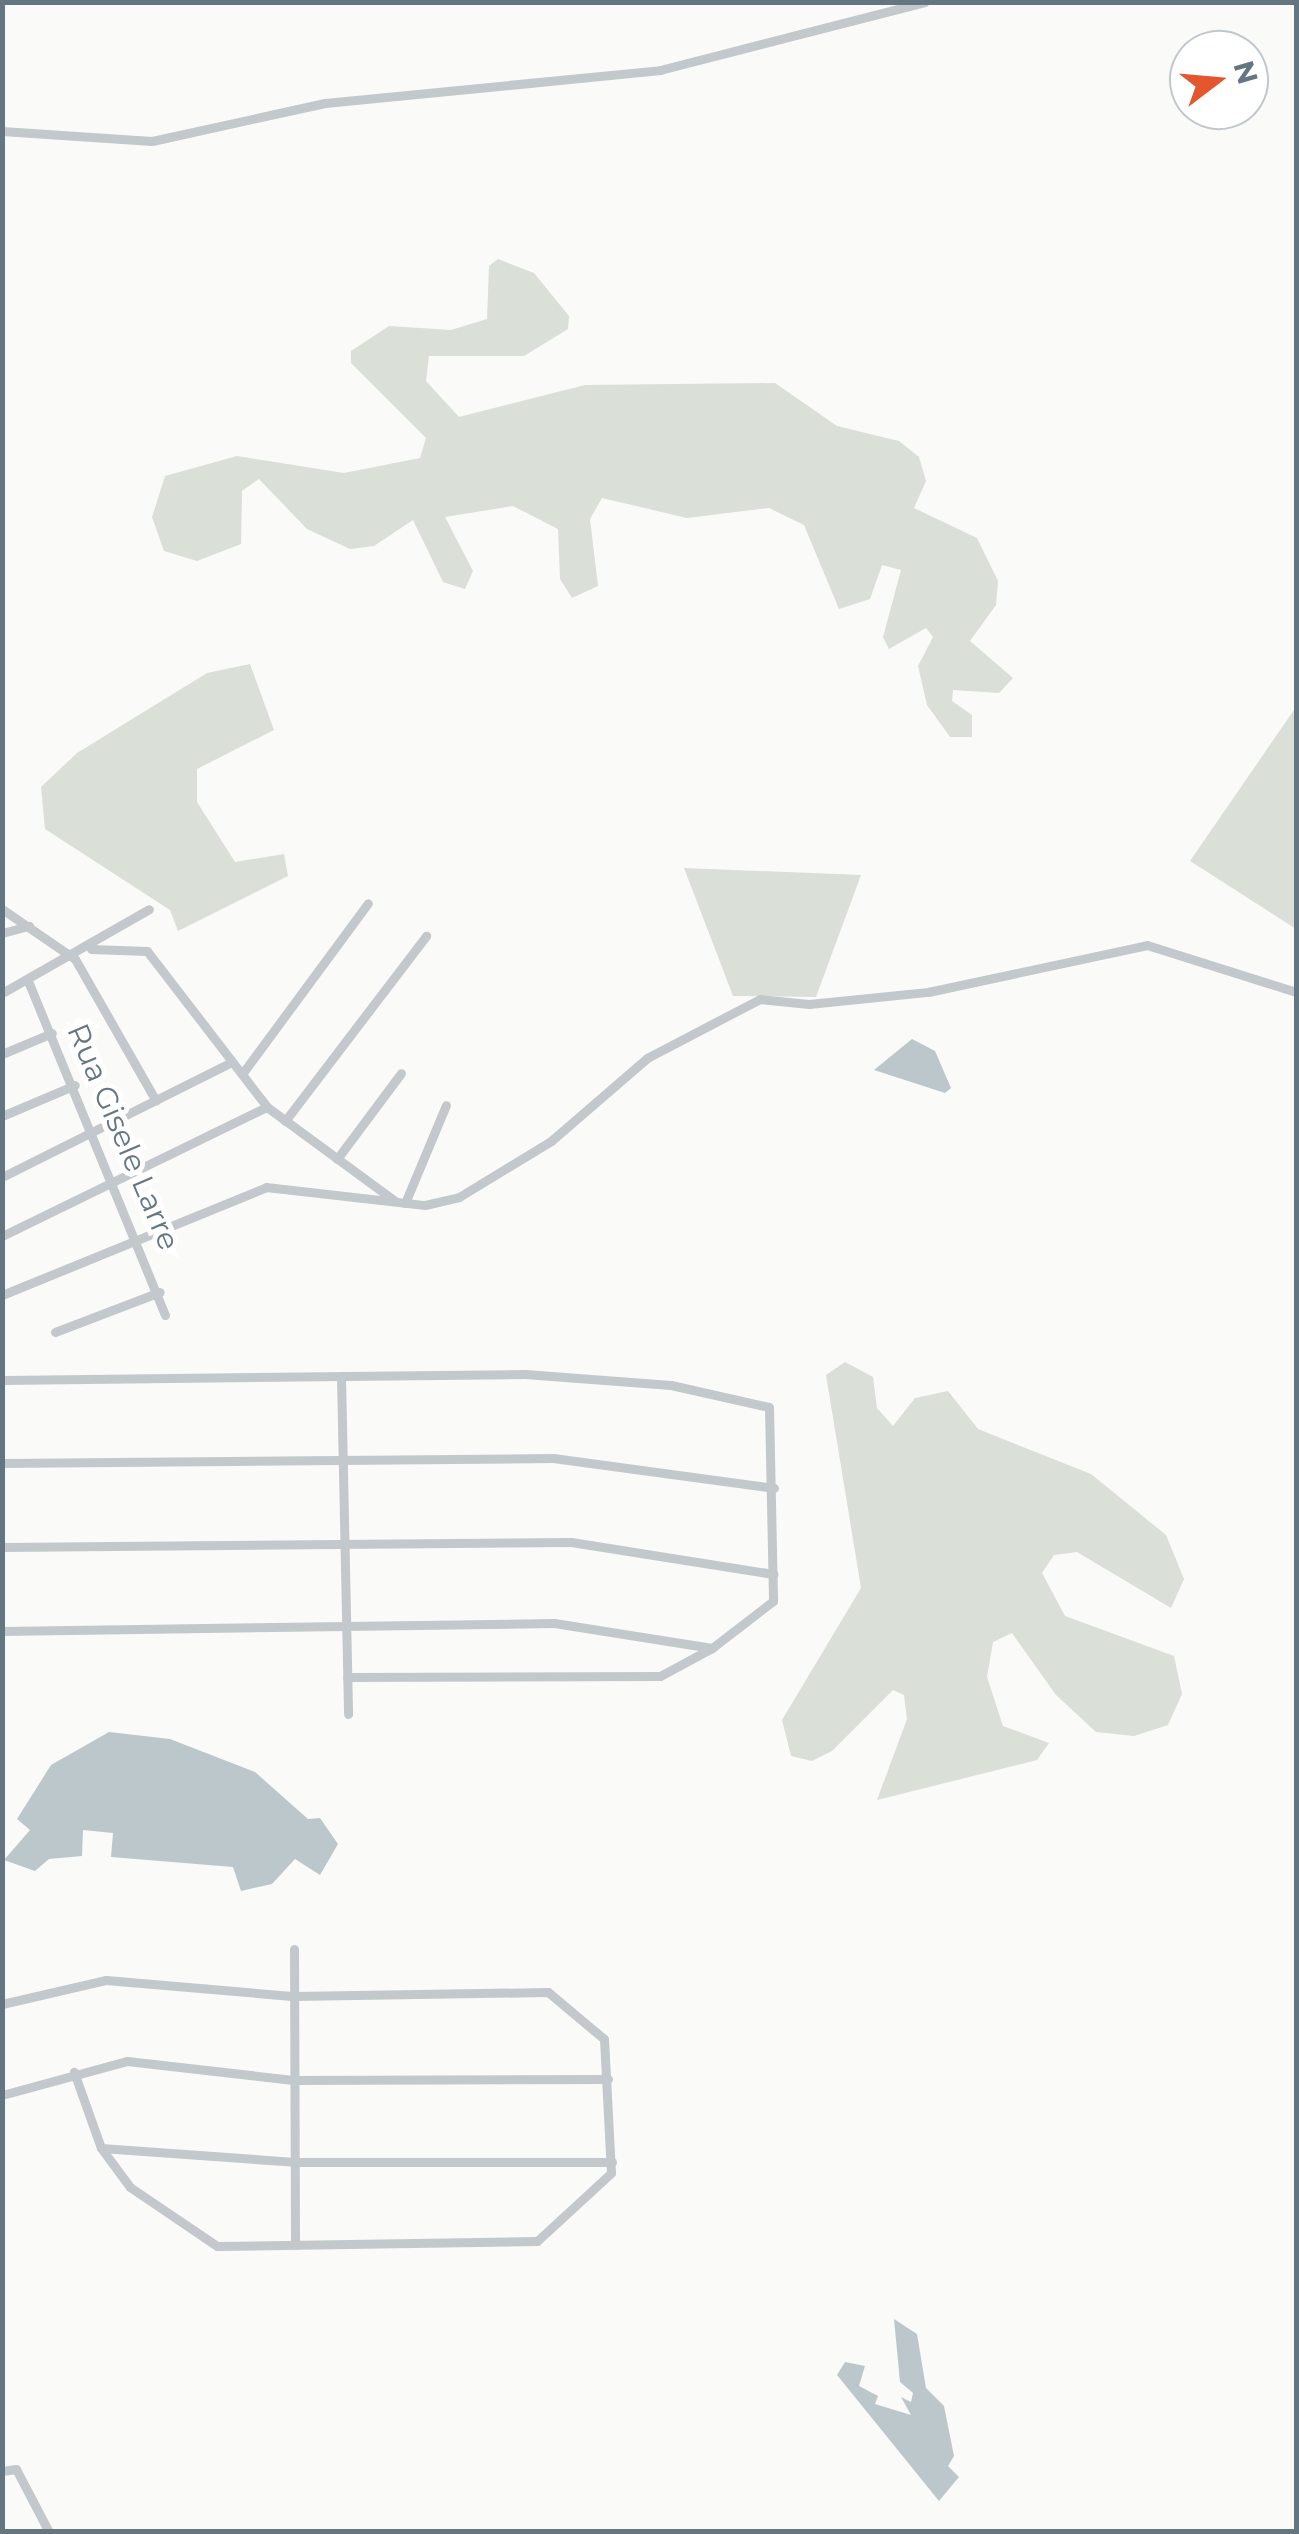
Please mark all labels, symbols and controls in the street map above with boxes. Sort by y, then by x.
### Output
north arrow [1169,30,1269,130]
text: N [1226,57,1265,88]
street label: Rua Gisele Larre [59,1018,187,1256]

